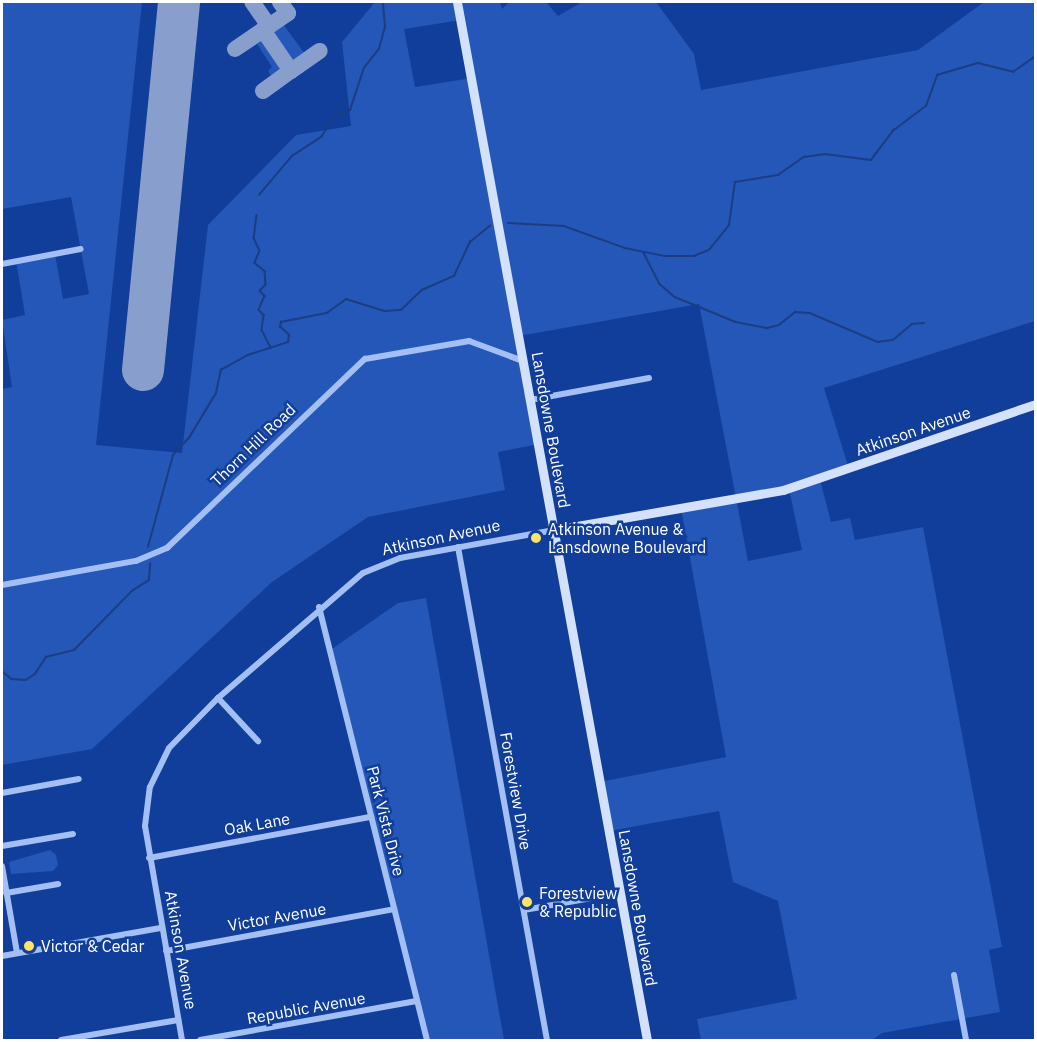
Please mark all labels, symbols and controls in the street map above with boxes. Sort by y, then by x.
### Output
street label: Lansdowne Boulevard [528,350,574,510]
street label: Thorn Hill Road [207,400,299,490]
street label: Atkinson Avenue [853,402,973,460]
street label: Atkinson Avenue [380,515,502,559]
place label: Atkinson Avenue & Lansdowne Boulevard [548,519,706,557]
marker: Atkinson Avenue & Lansdowne Boulevard [529,531,543,545]
street label: Forestview Drive [496,731,536,851]
street label: Park Vista Drive [363,764,409,878]
street label: Oak Lane [223,809,291,839]
street label: Lansdowne Boulevard [615,828,661,988]
place label: Forestview & Republic [539,883,617,921]
street label: Atkinson Avenue [161,889,201,1011]
marker: Forestview & Republic [520,895,534,909]
street label: Victor Avenue [226,899,328,935]
place label: Victor & Cedar [41,936,144,956]
marker: Victor & Cedar [22,939,36,953]
street label: Republic Avenue [245,988,367,1028]

